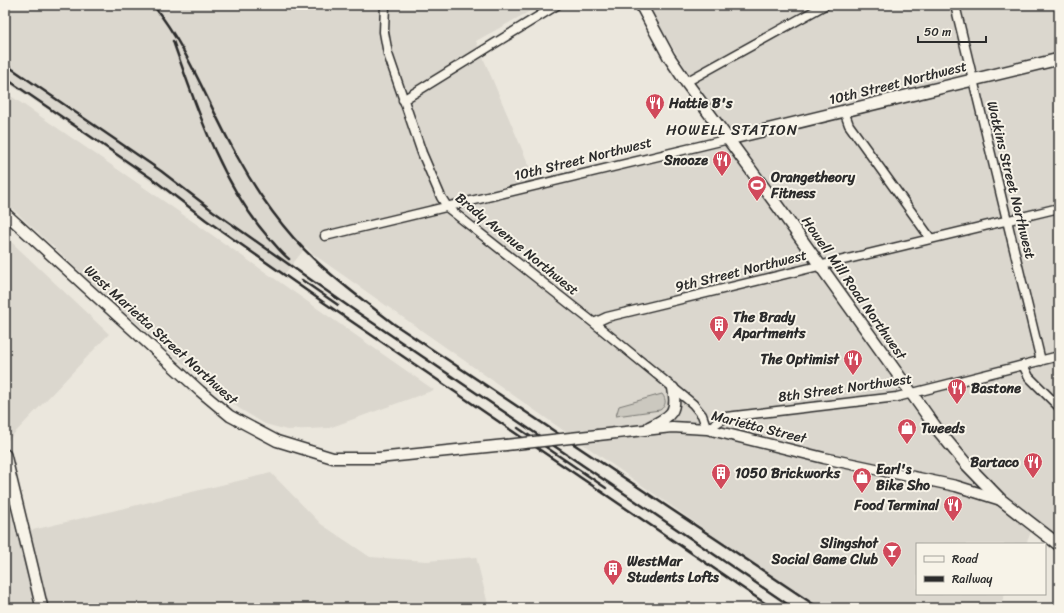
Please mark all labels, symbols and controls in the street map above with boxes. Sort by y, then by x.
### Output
scale bar [918,18,986,44]
text: 50 m [924,21,951,43]
street label: 10th Street Northwest [826,54,970,112]
place label: Hattie B's [668,91,733,116]
restaurant icon: Hattie B's [644,92,666,120]
street label: Watkins Street Northwest [979,98,1043,262]
district label: HOWELL STATION [666,117,798,143]
street label: 10th Street Northwest [511,130,655,188]
place label: Snooze [663,148,708,173]
restaurant icon: Snooze [711,149,733,177]
place label: Orangetheory Fitness [770,165,856,206]
sports icon: Orangetheory Fitness [746,174,768,202]
street label: Brady Avenue Northwest [449,186,585,302]
street label: Howell Mill Road Northwest [795,211,914,366]
street label: 9th Street Northwest [672,243,810,299]
street label: West Marietta Street Northwest [78,259,245,412]
place label: The Brady Apartments [732,305,806,346]
building icon: The Brady Apartments [708,314,730,342]
place label: The Optimist [760,347,840,372]
restaurant icon: The Optimist [842,348,864,376]
street label: 8th Street Northwest [776,366,914,410]
place label: Bastone [971,376,1021,401]
restaurant icon: Bastone [946,377,968,405]
street label: Marietta Street [709,403,811,451]
place label: Tweeds [921,416,965,441]
shop icon: Tweeds [896,417,918,445]
place label: Bartaco [970,450,1019,475]
restaurant icon: Bartaco [1022,451,1044,479]
place label: Earl's Bike Sho [876,457,930,498]
place label: 1050 Brickworks [735,461,841,486]
building icon: 1050 Brickworks [710,462,732,490]
shop icon: Earl's Bike Sho [851,466,873,494]
place label: Food Terminal [853,493,940,518]
restaurant icon: Food Terminal [942,494,964,522]
place label: Slingshot Social Game Club [771,531,879,572]
bar icon: Slingshot Social Game Club [881,540,903,568]
legend [916,543,1046,595]
text: Road [952,548,979,570]
place label: WestMar Students Lofts [626,549,719,590]
building icon: WestMar Students Lofts [602,558,624,586]
text: Railway [952,568,993,590]

